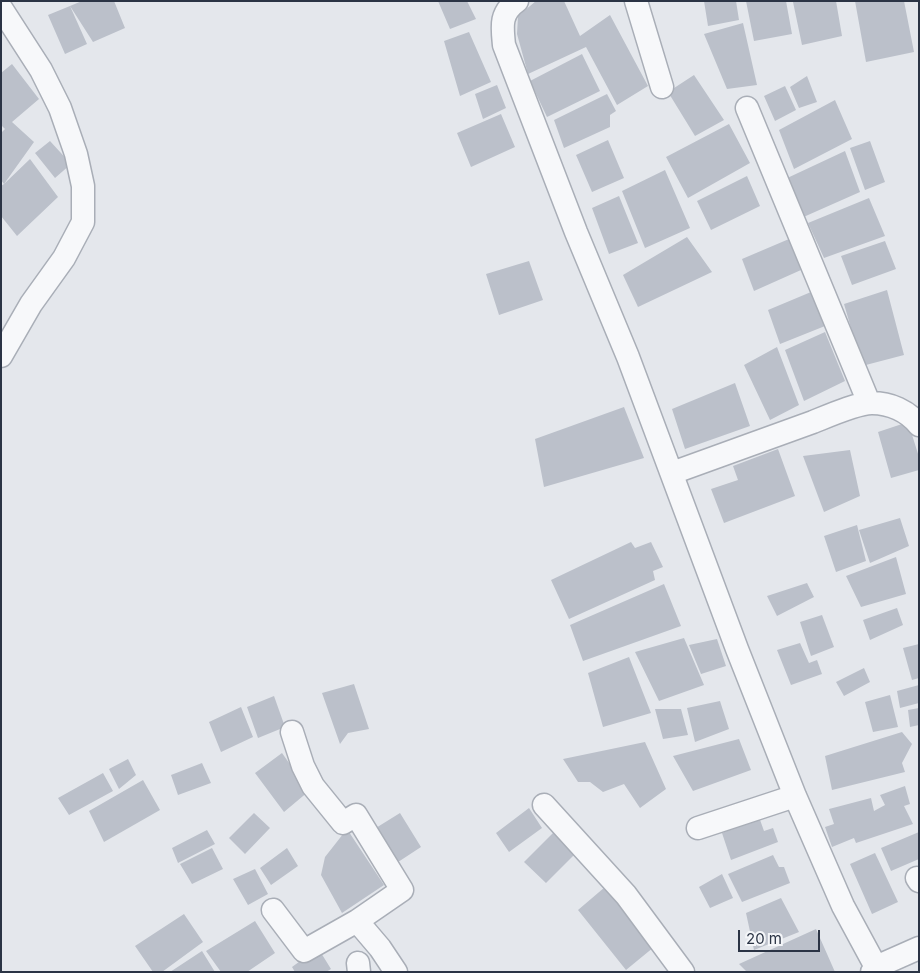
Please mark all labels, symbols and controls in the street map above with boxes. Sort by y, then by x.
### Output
scale bar [740,920,822,952]
text: 20 m [746,929,782,948]

